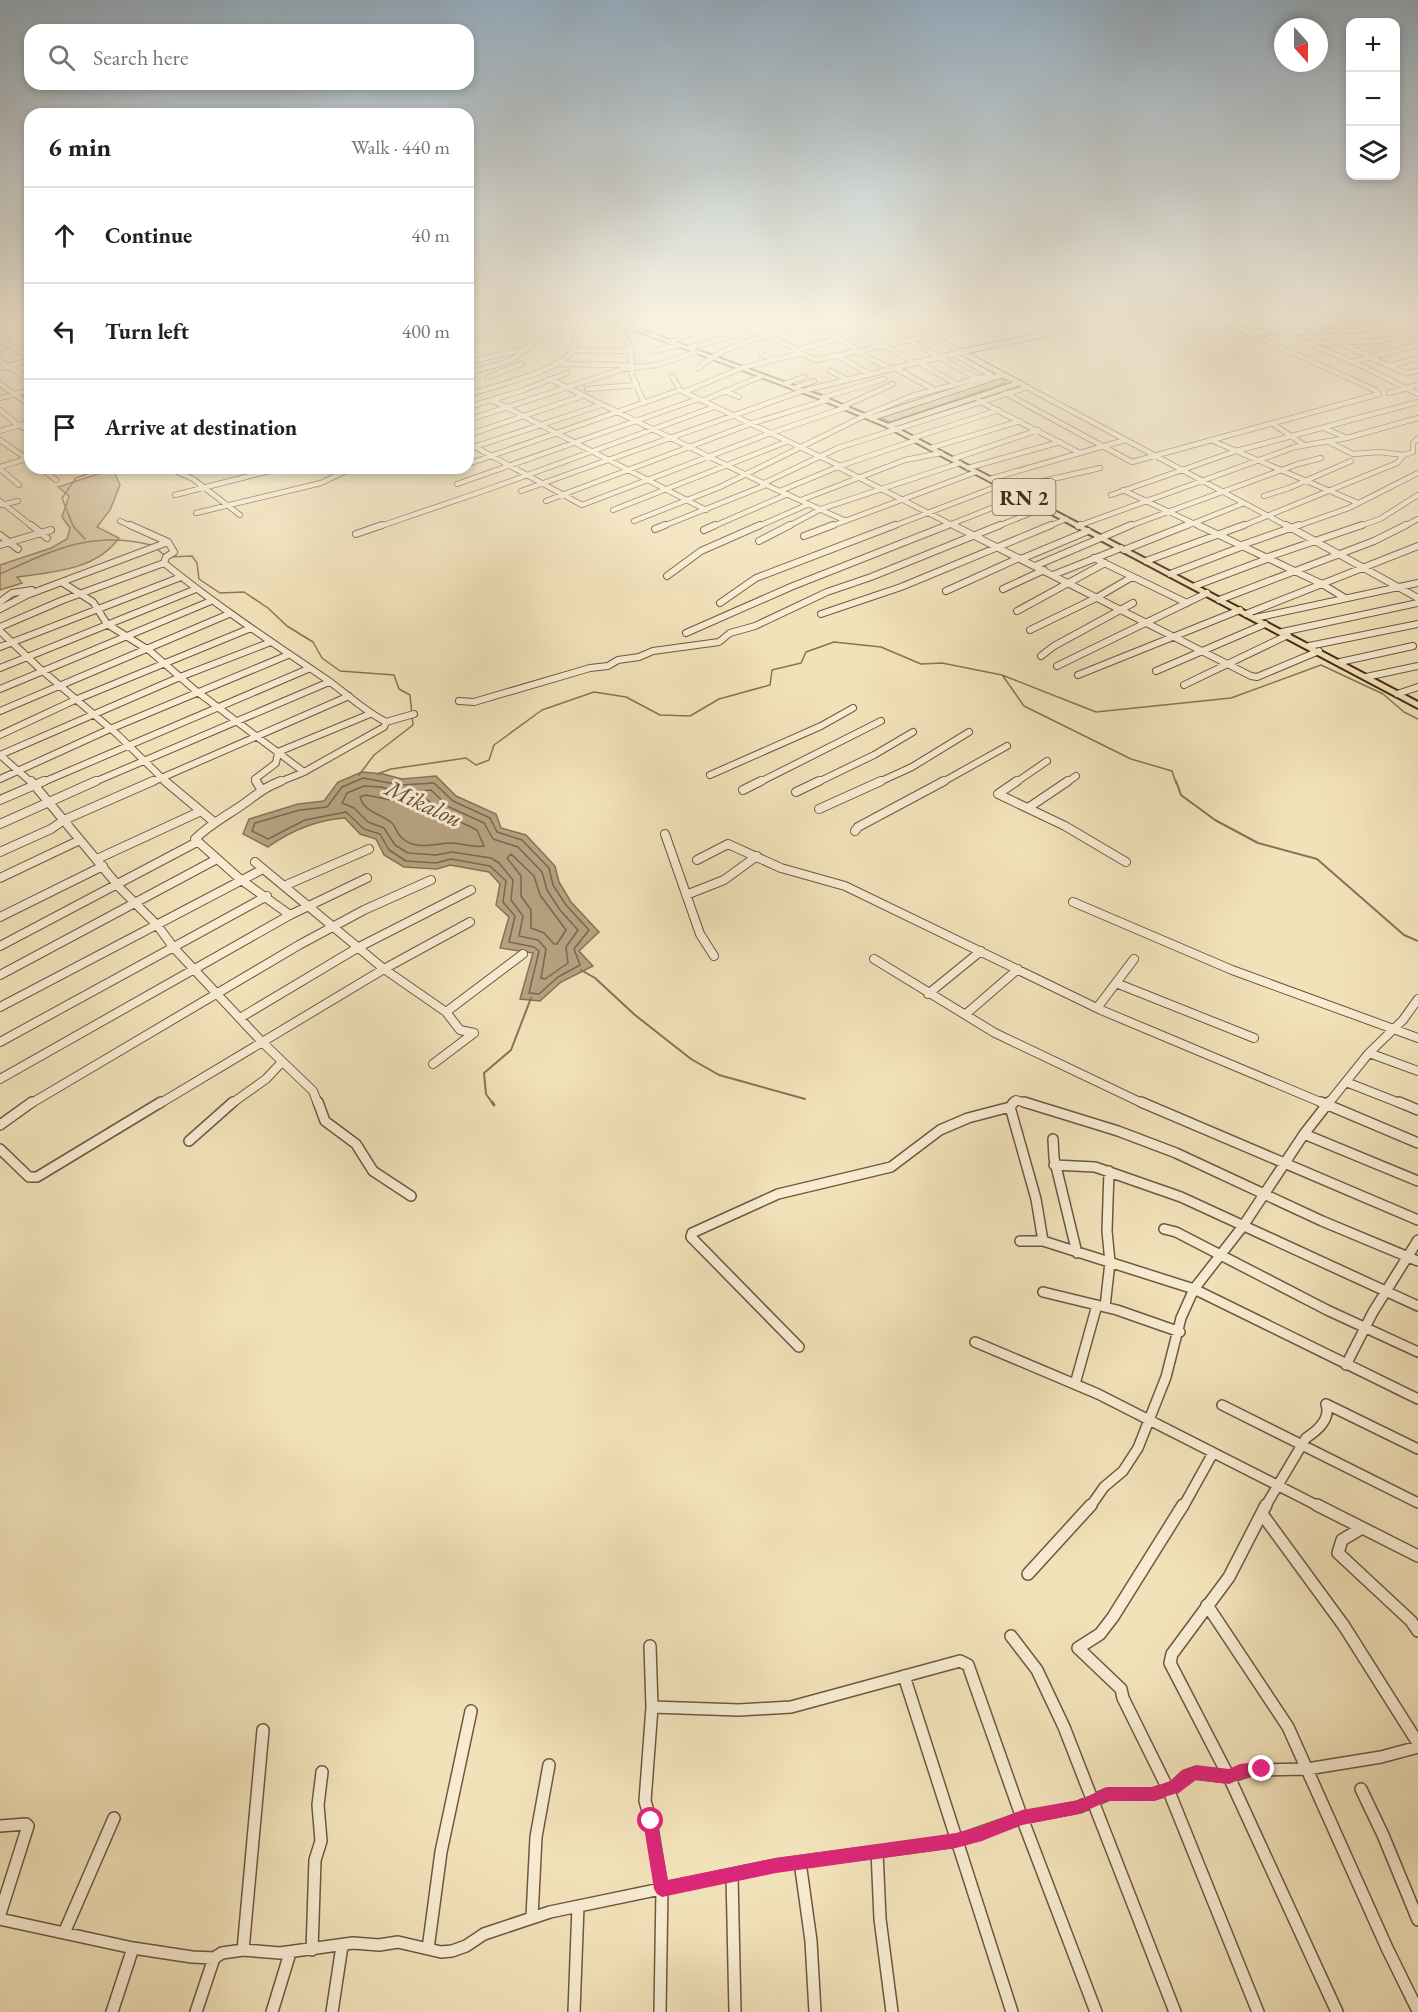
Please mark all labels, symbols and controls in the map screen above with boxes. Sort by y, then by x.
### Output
north arrow [1274,18,1328,72]
map controls [1346,18,1400,180]
button: + [1346,18,1400,72]
search box [24,24,474,90]
icon: search [45,41,78,74]
text: Search here [93,43,188,72]
button: − [1346,72,1400,126]
button: layers [1346,126,1400,180]
text: 6 min [48,130,111,164]
text: Walk · 440 m [351,134,450,160]
icon: ahead [48,219,81,252]
text: Continue [105,221,192,250]
text: 40 m [411,222,450,248]
icon: left [48,315,81,348]
text: Turn left [105,317,189,346]
text: 400 m [402,318,450,344]
icon: arrive [48,411,81,444]
text: Arrive at destination [105,413,297,442]
road number: RN 2 [992,479,1056,515]
water label: Mikalou [379,771,467,834]
route end [1248,1755,1274,1781]
route start [637,1807,663,1833]

